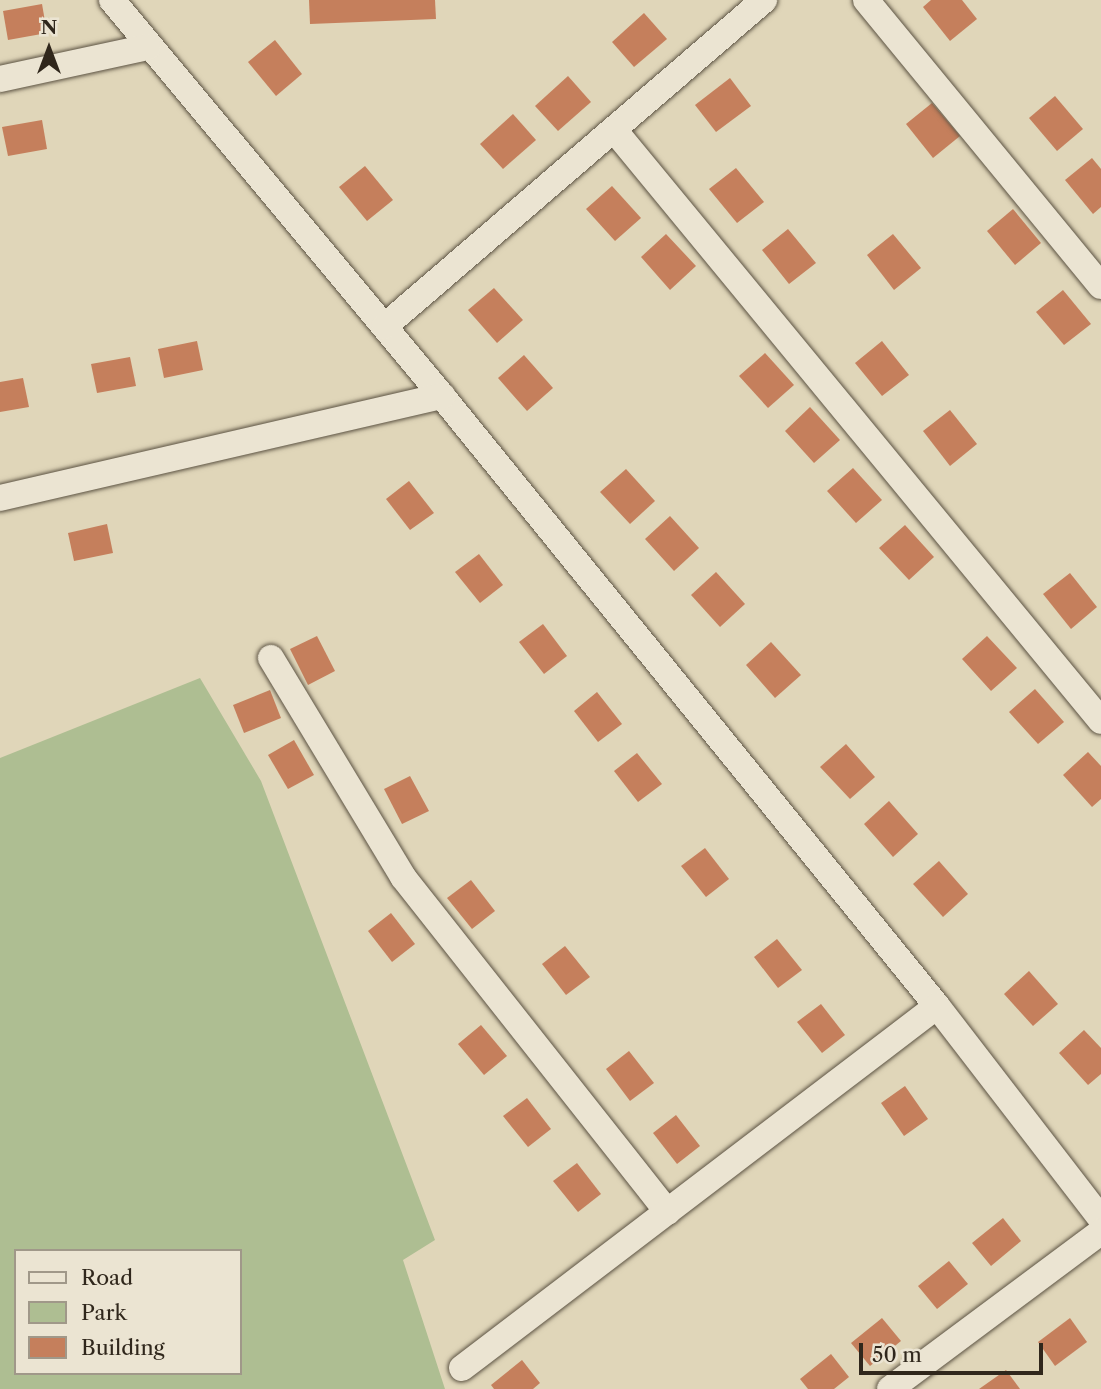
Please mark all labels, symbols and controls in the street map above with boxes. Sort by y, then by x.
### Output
north arrow [14,14,84,84]
text: N [41,16,57,39]
legend [14,1249,242,1375]
text: Road [81,1265,133,1290]
text: Park [81,1300,127,1325]
scale bar [863,1330,1047,1374]
text: Building [81,1335,165,1360]
text: 50 m [872,1342,922,1367]

